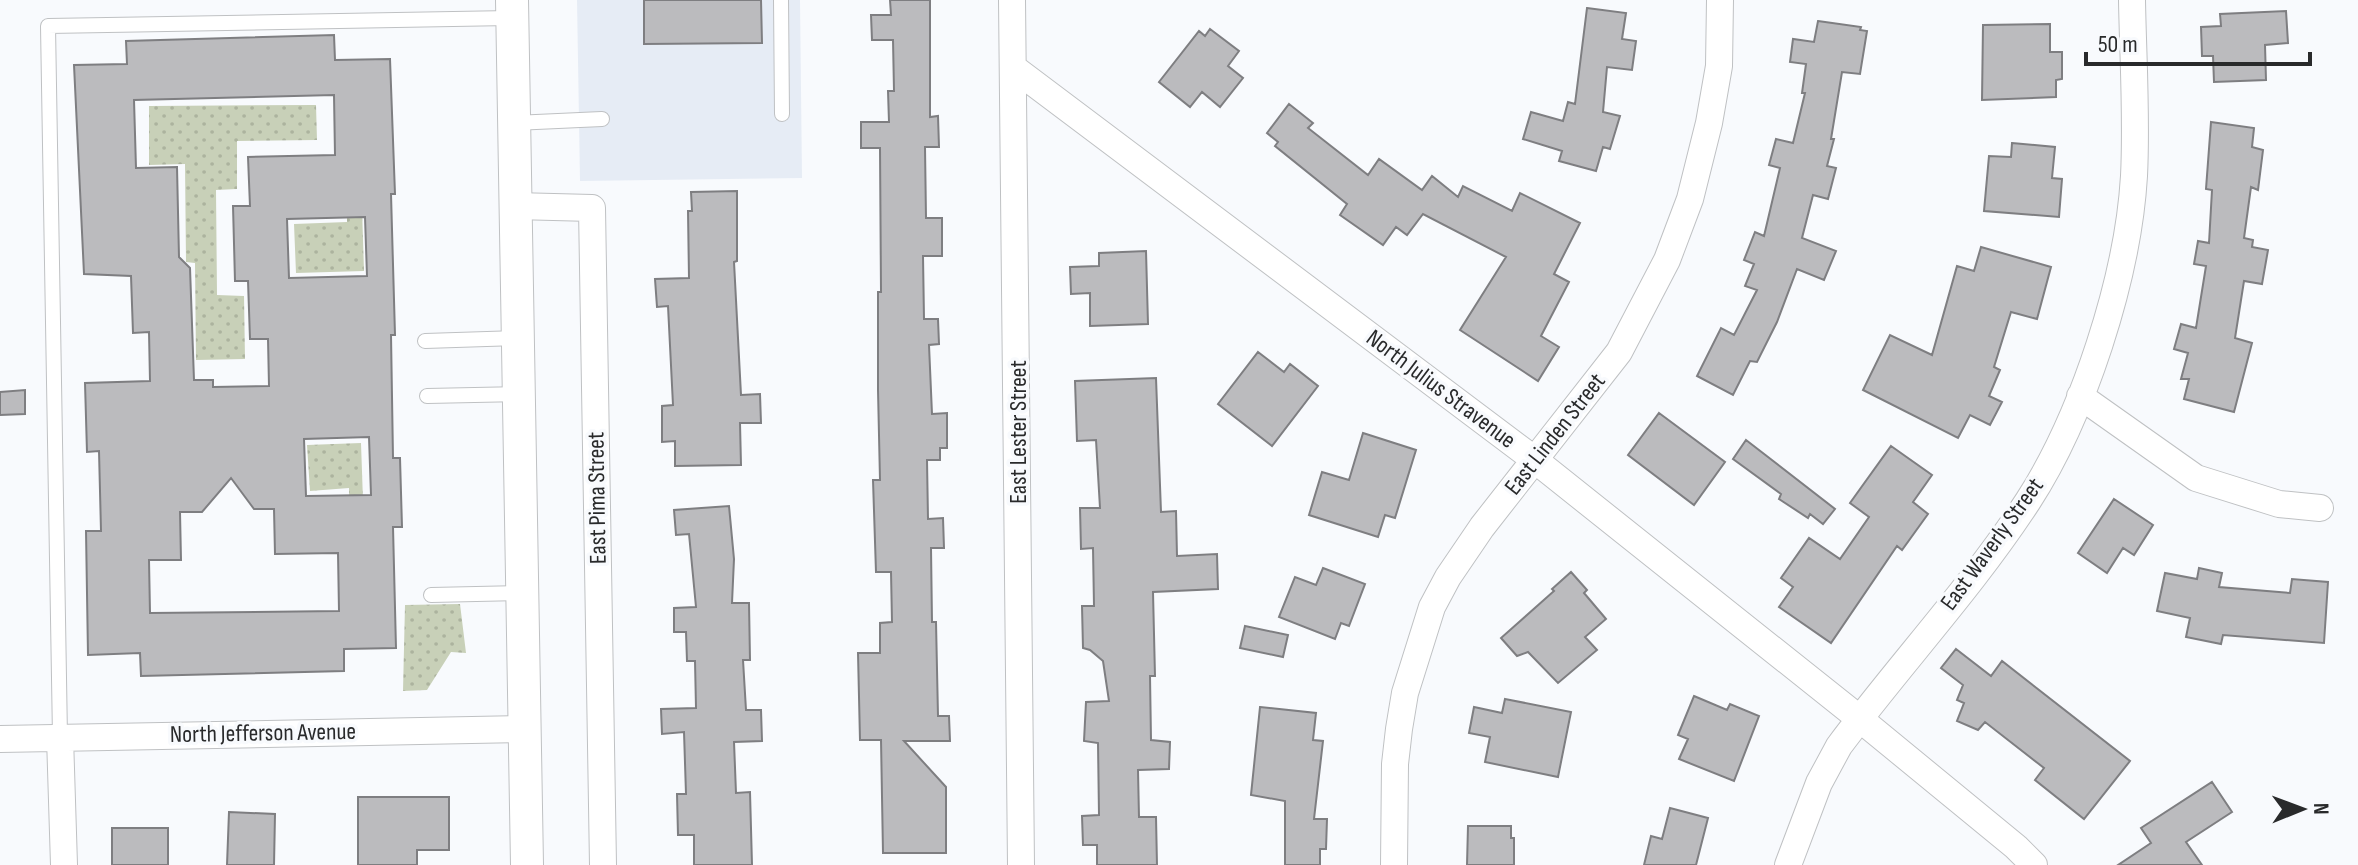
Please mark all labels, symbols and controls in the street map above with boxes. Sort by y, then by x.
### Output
scale bar [2086,16,2310,66]
text: 50 m [2098,30,2138,59]
street label: North Julius Stravenue [1361,323,1521,455]
street label: East Lester Street [1004,360,1033,504]
street label: East Linden Street [1498,367,1612,501]
street label: East Pima Street [581,432,613,564]
street label: East Waverly Street [1934,472,2050,616]
street label: North Jefferson Avenue [170,717,356,749]
north arrow [2262,769,2342,849]
text: N [2307,803,2334,815]

